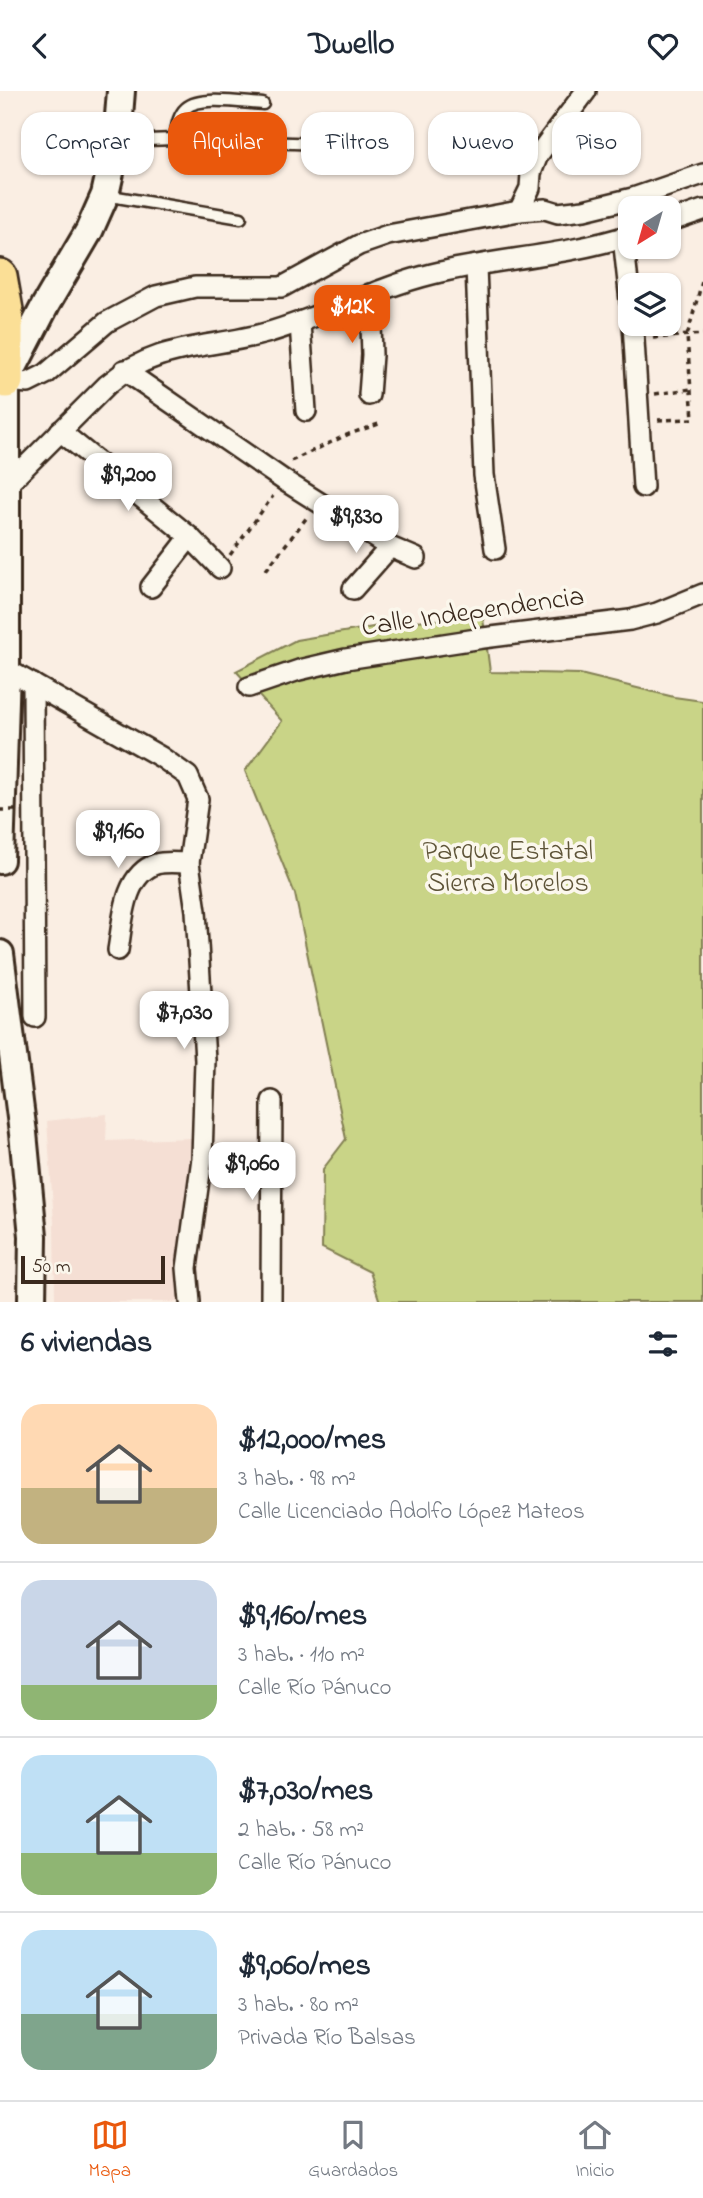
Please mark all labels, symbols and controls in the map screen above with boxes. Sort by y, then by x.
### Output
text: Dwello [308,22,395,69]
icon: back [21,27,59,65]
icon: heart [644,27,682,65]
chip: Comprar [21,112,154,175]
chip: Alquilar [168,112,287,175]
chip: Filtros [301,112,414,175]
chip: Nuevo [428,112,538,175]
chip: Piso [552,112,641,175]
north arrow [618,196,681,259]
map controls [618,196,681,336]
button: layers [618,273,681,336]
pin: $12K [311,285,393,345]
text: $12K [330,291,374,324]
pin: $9,200 [71,453,185,513]
text: $9,200 [100,459,156,492]
pin: $9,830 [299,496,413,555]
text: $9,830 [330,501,382,534]
street label: Calle Independencia [359,577,587,649]
pin: $9,160 [61,811,175,870]
text: $9,160 [92,816,144,849]
park label: Parque Estatal Sierra Morelos [423,832,593,905]
pin: $7,030 [127,991,241,1051]
text: $7,030 [156,997,212,1030]
pin: $9,060 [195,1143,309,1202]
text: $9,060 [225,1148,279,1181]
scale bar [21,1253,164,1285]
text: 50 m [32,1254,71,1281]
text: 6 viviendas [21,1322,152,1366]
icon: filters [644,1325,682,1363]
text: $12,000/mes [238,1419,386,1463]
icon: home [77,1432,161,1516]
text: 3 hab. · 98 m² [238,1463,356,1496]
text: Calle Licenciado Adolfo López Mateos [238,1496,585,1529]
text: $9,160/mes [238,1595,367,1639]
icon: home [77,1608,161,1692]
text: 3 hab. · 110 m² [238,1639,365,1672]
text: Calle Río Pánuco [238,1672,392,1705]
text: $7,030/mes [238,1770,373,1814]
icon: home [77,1783,161,1867]
text: 2 hab. · 58 m² [238,1814,364,1847]
text: Calle Río Pánuco [238,1847,392,1880]
text: $9,060/mes [238,1945,371,1989]
icon: home [77,1958,161,2042]
text: 3 hab. · 80 m² [238,1989,359,2022]
text: Privada Río Balsas [238,2022,416,2055]
tab: Mapa [89,2116,131,2185]
tab: Guardados [308,2116,398,2185]
tab: Inicio [575,2116,614,2185]

